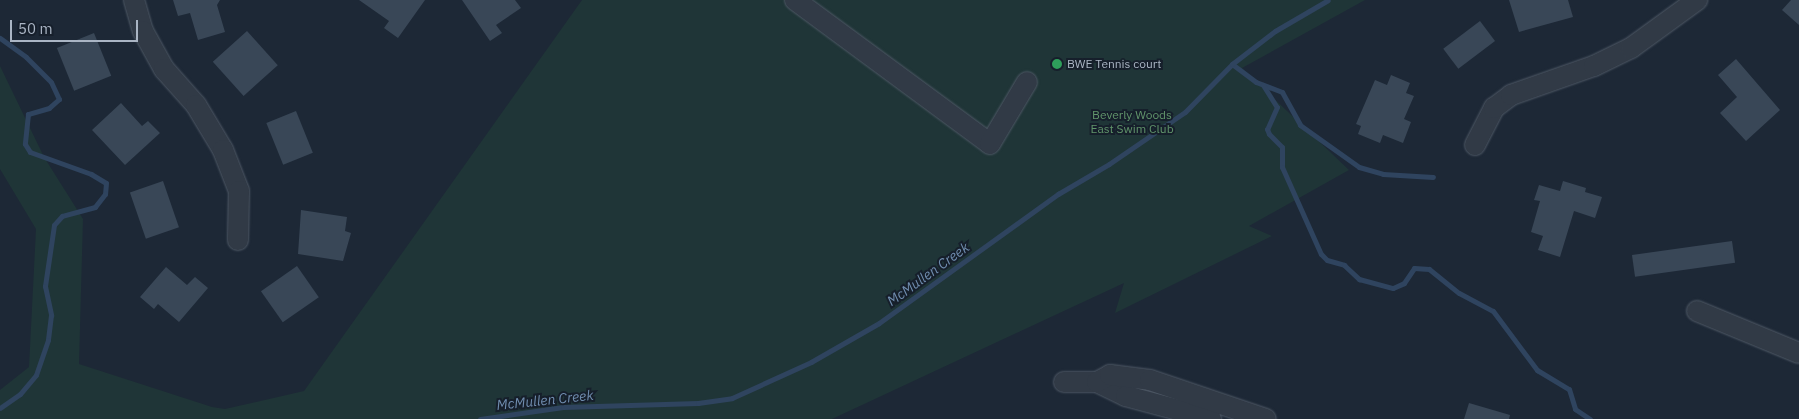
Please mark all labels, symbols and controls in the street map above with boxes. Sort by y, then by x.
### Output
scale bar [12,10,140,42]
text: 50 m [18,19,53,38]
place label: BWE Tennis court [1067,57,1161,71]
marker: BWE Tennis court [1051,58,1063,70]
park label: Beverly Woods East Swim Club [1090,108,1174,136]
water label: McMullen Creek [884,239,972,309]
water label: McMullen Creek [496,387,594,413]

